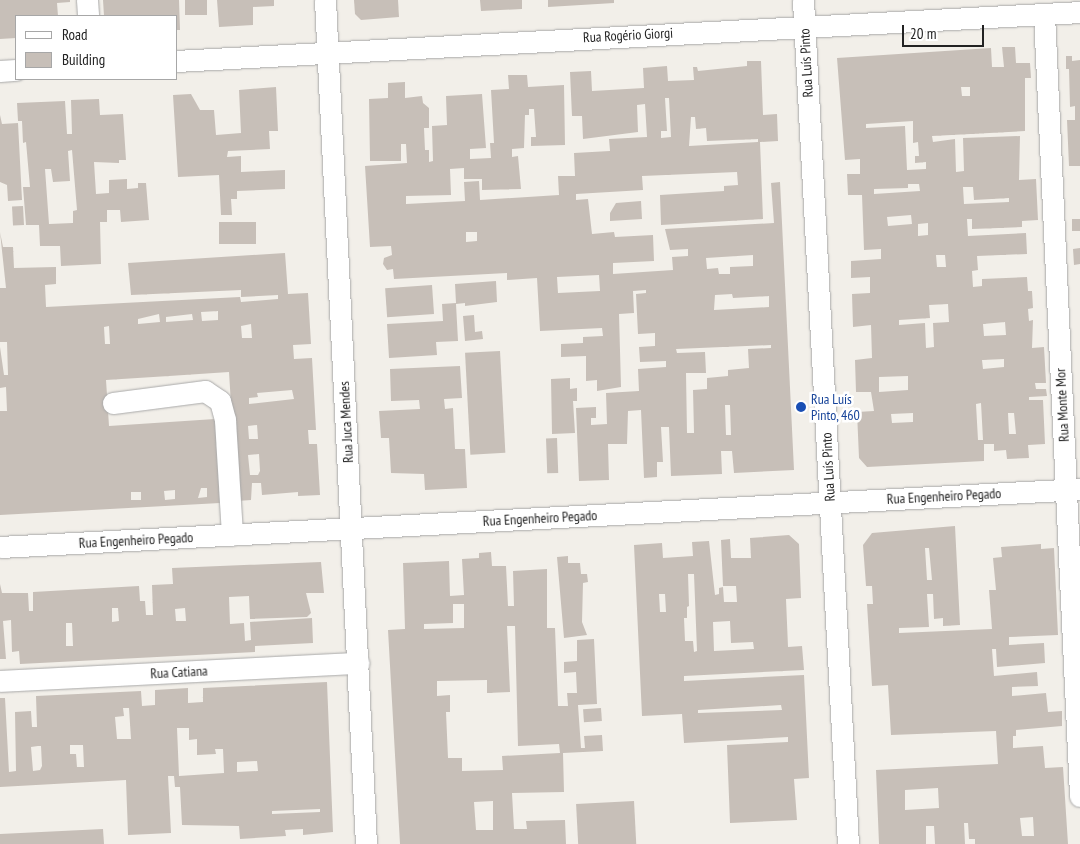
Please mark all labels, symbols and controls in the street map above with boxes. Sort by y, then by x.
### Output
legend [15,15,178,80]
scale bar [905,15,988,47]
street label: Rua Rogério Giorgi [583,24,673,46]
text: 20 m [910,24,936,43]
text: Road [62,25,88,44]
street label: Rua Luís Pinto [796,28,816,98]
text: Building [62,50,105,69]
street label: Rua Monte Mor [1052,368,1072,442]
street label: Rua Juca Mendes [335,381,357,463]
place label: Rua Luís Pinto, 460 [811,391,861,424]
marker: Rua Luís Pinto, 460 [795,401,807,413]
street label: Rua Luís Pinto [818,432,838,502]
street label: Rua Engenheiro Pegado [886,485,1002,507]
street label: Rua Engenheiro Pegado [482,507,598,529]
street label: Rua Engenheiro Pegado [78,529,194,551]
street label: Rua Catiana [150,662,208,682]

